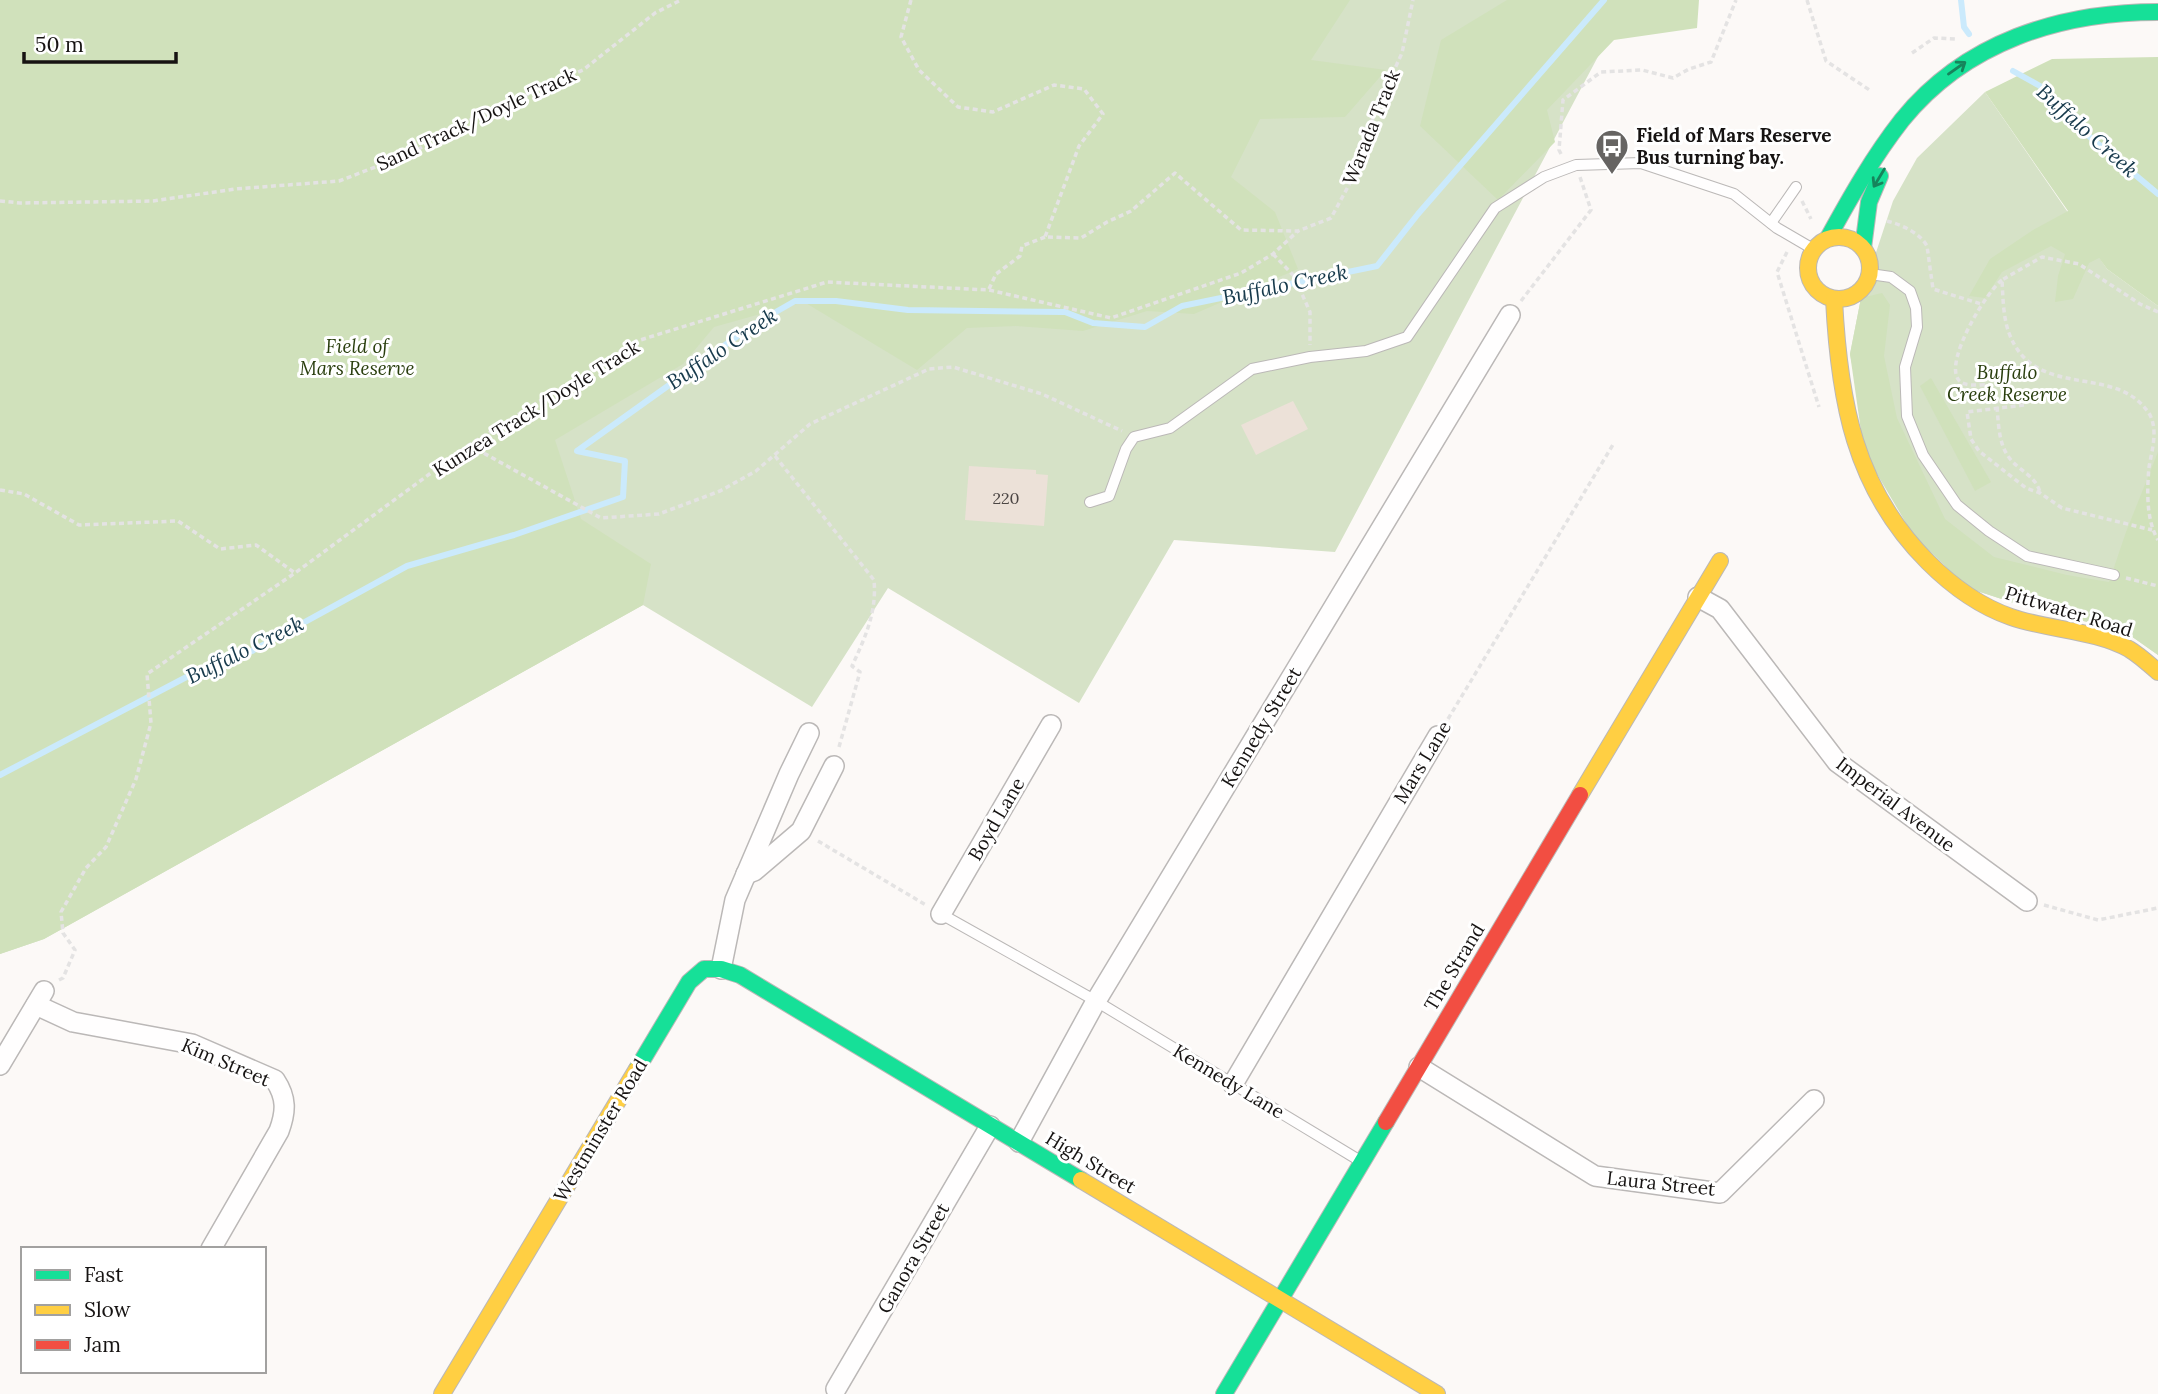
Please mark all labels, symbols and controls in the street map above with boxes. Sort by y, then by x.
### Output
scale bar [24,21,177,65]
text: 50 m [35,31,84,58]
one-way arrow [1947,61,1966,75]
street label: Sand Track/Doyle Track [372,62,581,177]
street label: Warada Track [1337,65,1405,188]
water label: Buffalo Creek [2031,78,2144,183]
place label: Field of Mars Reserve Bus turning bay. [1636,123,1832,169]
bus stop icon: Field of Mars Reserve Bus turning bay. [1593,127,1631,176]
one-way arrow [1872,168,1886,188]
water label: Buffalo Creek [1220,258,1350,311]
water label: Buffalo Creek [661,302,782,395]
park label: Field of Mars Reserve [299,334,415,380]
street label: Kunzea Track/Doyle Track [428,334,645,482]
park label: Buffalo Creek Reserve [1947,360,2067,406]
house number: 220 [992,488,1020,508]
street label: Pittwater Road [2002,580,2136,642]
water label: Buffalo Creek [182,609,308,690]
street label: Kennedy Street [1216,662,1307,792]
street label: Mars Lane [1388,716,1456,808]
street label: Imperial Avenue [1832,751,1960,857]
street label: Boyd Lane [963,773,1029,865]
street label: The Strand [1419,919,1489,1015]
street label: Kim Street [178,1033,275,1092]
street label: Kennedy Lane [1169,1038,1289,1124]
street label: Westminster Road [548,1054,652,1206]
street label: High Street [1041,1126,1141,1199]
street label: Laura Street [1605,1165,1717,1201]
street label: Ganora Street [872,1198,955,1318]
legend [21,1247,266,1373]
text: Fast [84,1261,124,1288]
text: Slow [84,1296,131,1323]
text: Jam [83,1331,121,1358]

